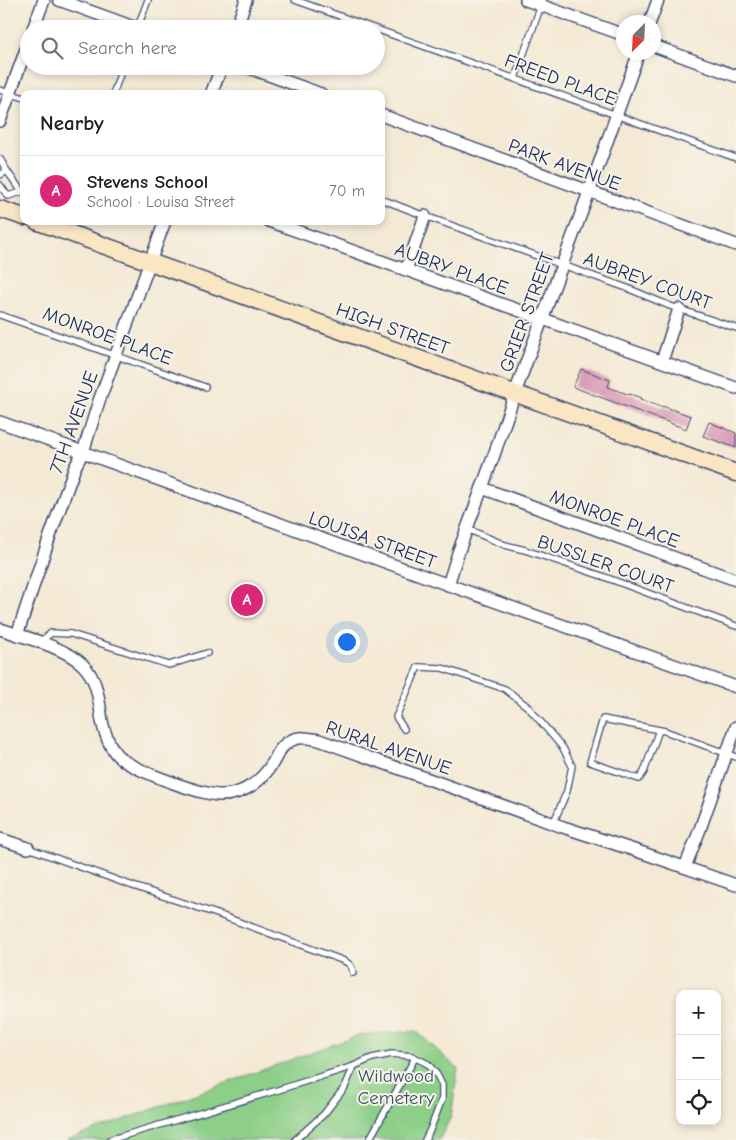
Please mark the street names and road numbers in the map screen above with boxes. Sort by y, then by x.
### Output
street label: FREED PLACE [502,49,620,110]
street label: PARK AVENUE [505,134,624,195]
street label: AUBRY PLACE [392,238,511,300]
street label: AUBREY COURT [581,248,715,314]
street label: GRIER STREET [495,249,559,375]
street label: HIGH STREET [333,298,452,360]
street label: MONROE PLACE [40,302,175,370]
street label: 7TH AVENUE [45,368,103,477]
street label: MONROE PLACE [547,485,682,553]
street label: LOUISA STREET [306,507,440,573]
street label: BUSSLER COURT [535,530,677,598]
street label: RURAL AVENUE [323,716,454,780]

